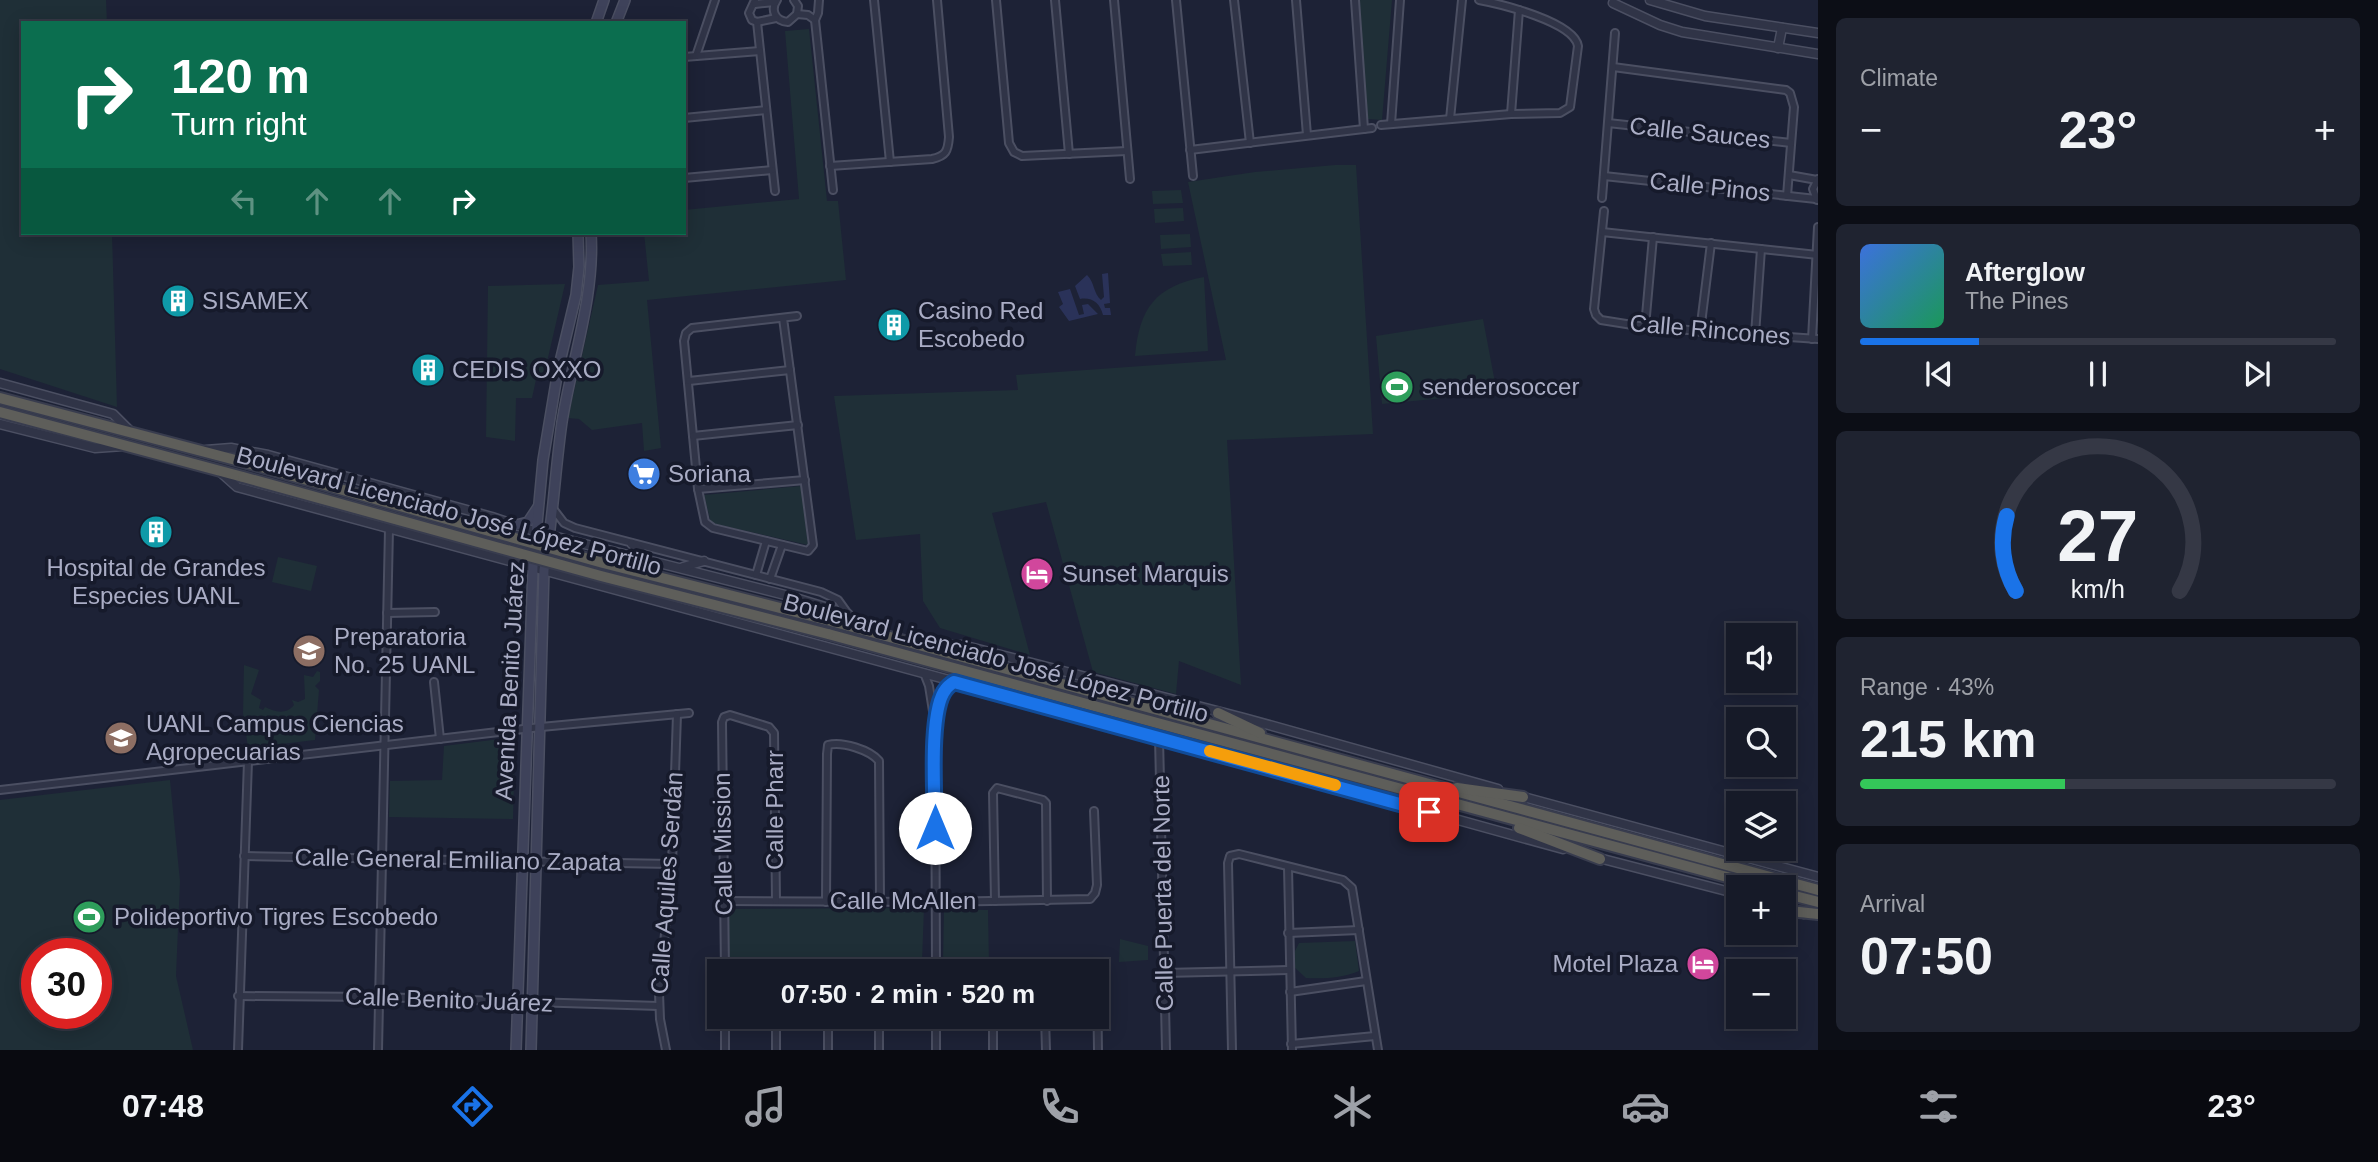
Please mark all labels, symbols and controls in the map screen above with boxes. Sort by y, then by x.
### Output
icon: right [56,49,147,140]
text: 120 m [171,49,310,103]
text: Climate [1860,65,1938,91]
text: 23° [2059,101,2137,159]
text: Turn right [171,106,307,142]
text: − [1860,109,1882,151]
text: + [2314,109,2336,151]
street label: Calle Sauces [1628,112,1772,153]
street label: Calle Pinos [1648,167,1772,206]
icon: left [225,182,263,220]
icon: ahead [298,182,336,220]
icon: ahead [371,182,409,220]
icon: right [444,182,482,220]
text: Afterglow [1965,257,2085,287]
building icon: SISAMEX [159,282,197,320]
place label: SISAMEX [202,287,309,314]
text: The Pines [1965,288,2069,314]
place label: Casino Red Escobedo [918,297,1043,352]
building icon: Casino Red Escobedo [875,306,913,344]
street label: Calle Rincones [1628,309,1792,350]
building icon: CEDIS OXXO [409,351,447,389]
icon: previous [1920,355,1958,393]
icon: pause [2079,355,2117,393]
icon: next [2238,355,2276,393]
place label: CEDIS OXXO [452,356,601,383]
sports icon: senderosoccer [1378,368,1416,406]
place label: senderosoccer [1422,373,1579,400]
street label: Boulevard Licenciado José López Portillo [234,441,665,580]
supermarket icon: Soriana [625,455,663,493]
place label: Soriana [668,460,751,487]
text: 27 [2058,495,2138,576]
building icon: Hospital de Grandes Especies UANL [137,513,175,551]
place label: Hospital de Grandes Especies UANL [47,554,265,609]
hotel icon: Sunset Marquis [1018,555,1056,593]
place label: Sunset Marquis [1062,560,1229,587]
street label: Avenida Benito Juárez [490,561,529,801]
text: km/h [2071,575,2125,603]
street label: Boulevard Licenciado José López Portillo [781,588,1212,727]
place label: Preparatoria No. 25 UANL [334,623,475,678]
map controls [1726,623,1796,1029]
button: sound [1726,623,1796,693]
school or university icon: Preparatoria No. 25 UANL [290,632,328,670]
text: Range · 43% [1860,674,1994,700]
button: search [1726,707,1796,777]
place label: UANL Campus Ciencias Agropecuarias [146,710,404,765]
text: 215 km [1860,710,2036,768]
school or university icon: UANL Campus Ciencias Agropecuarias [102,719,140,757]
street label: Calle Pharr [761,750,788,870]
street label: Calle Aquiles Serdán [645,771,688,995]
street label: Calle Mission [708,772,737,916]
street label: Calle Puerta del Norte [1147,775,1178,1011]
pin [1399,782,1459,842]
position arrow [898,791,972,865]
button: layers [1726,791,1796,861]
icon: arrive [1410,793,1448,831]
street label: Calle General Emiliano Zapata [294,843,622,876]
button: + [1726,875,1796,945]
street label: Calle McAllen [830,887,976,914]
text: Arrival [1860,891,1925,917]
sports icon: Polideportivo Tigres Escobedo [70,898,108,936]
place label: Polideportivo Tigres Escobedo [114,903,438,930]
text: 07:50 [1860,927,1993,985]
speed limit sign: 30 [21,938,112,1029]
hotel icon: Motel Plaza [1684,945,1722,983]
place label: Motel Plaza [1553,950,1679,977]
button: − [1726,959,1796,1029]
text: 07:50 · 2 min · 520 m [781,979,1035,1009]
street label: Calle Benito Juárez [345,982,553,1017]
icon: directions [448,1082,497,1131]
icon: music [741,1082,790,1131]
icon: phone [1035,1082,1084,1131]
icon: climate [1328,1082,1377,1131]
icon: car [1621,1082,1670,1131]
icon: filters [1914,1082,1963,1131]
text: 07:48 [122,1088,204,1124]
text: 23° [2207,1088,2256,1124]

